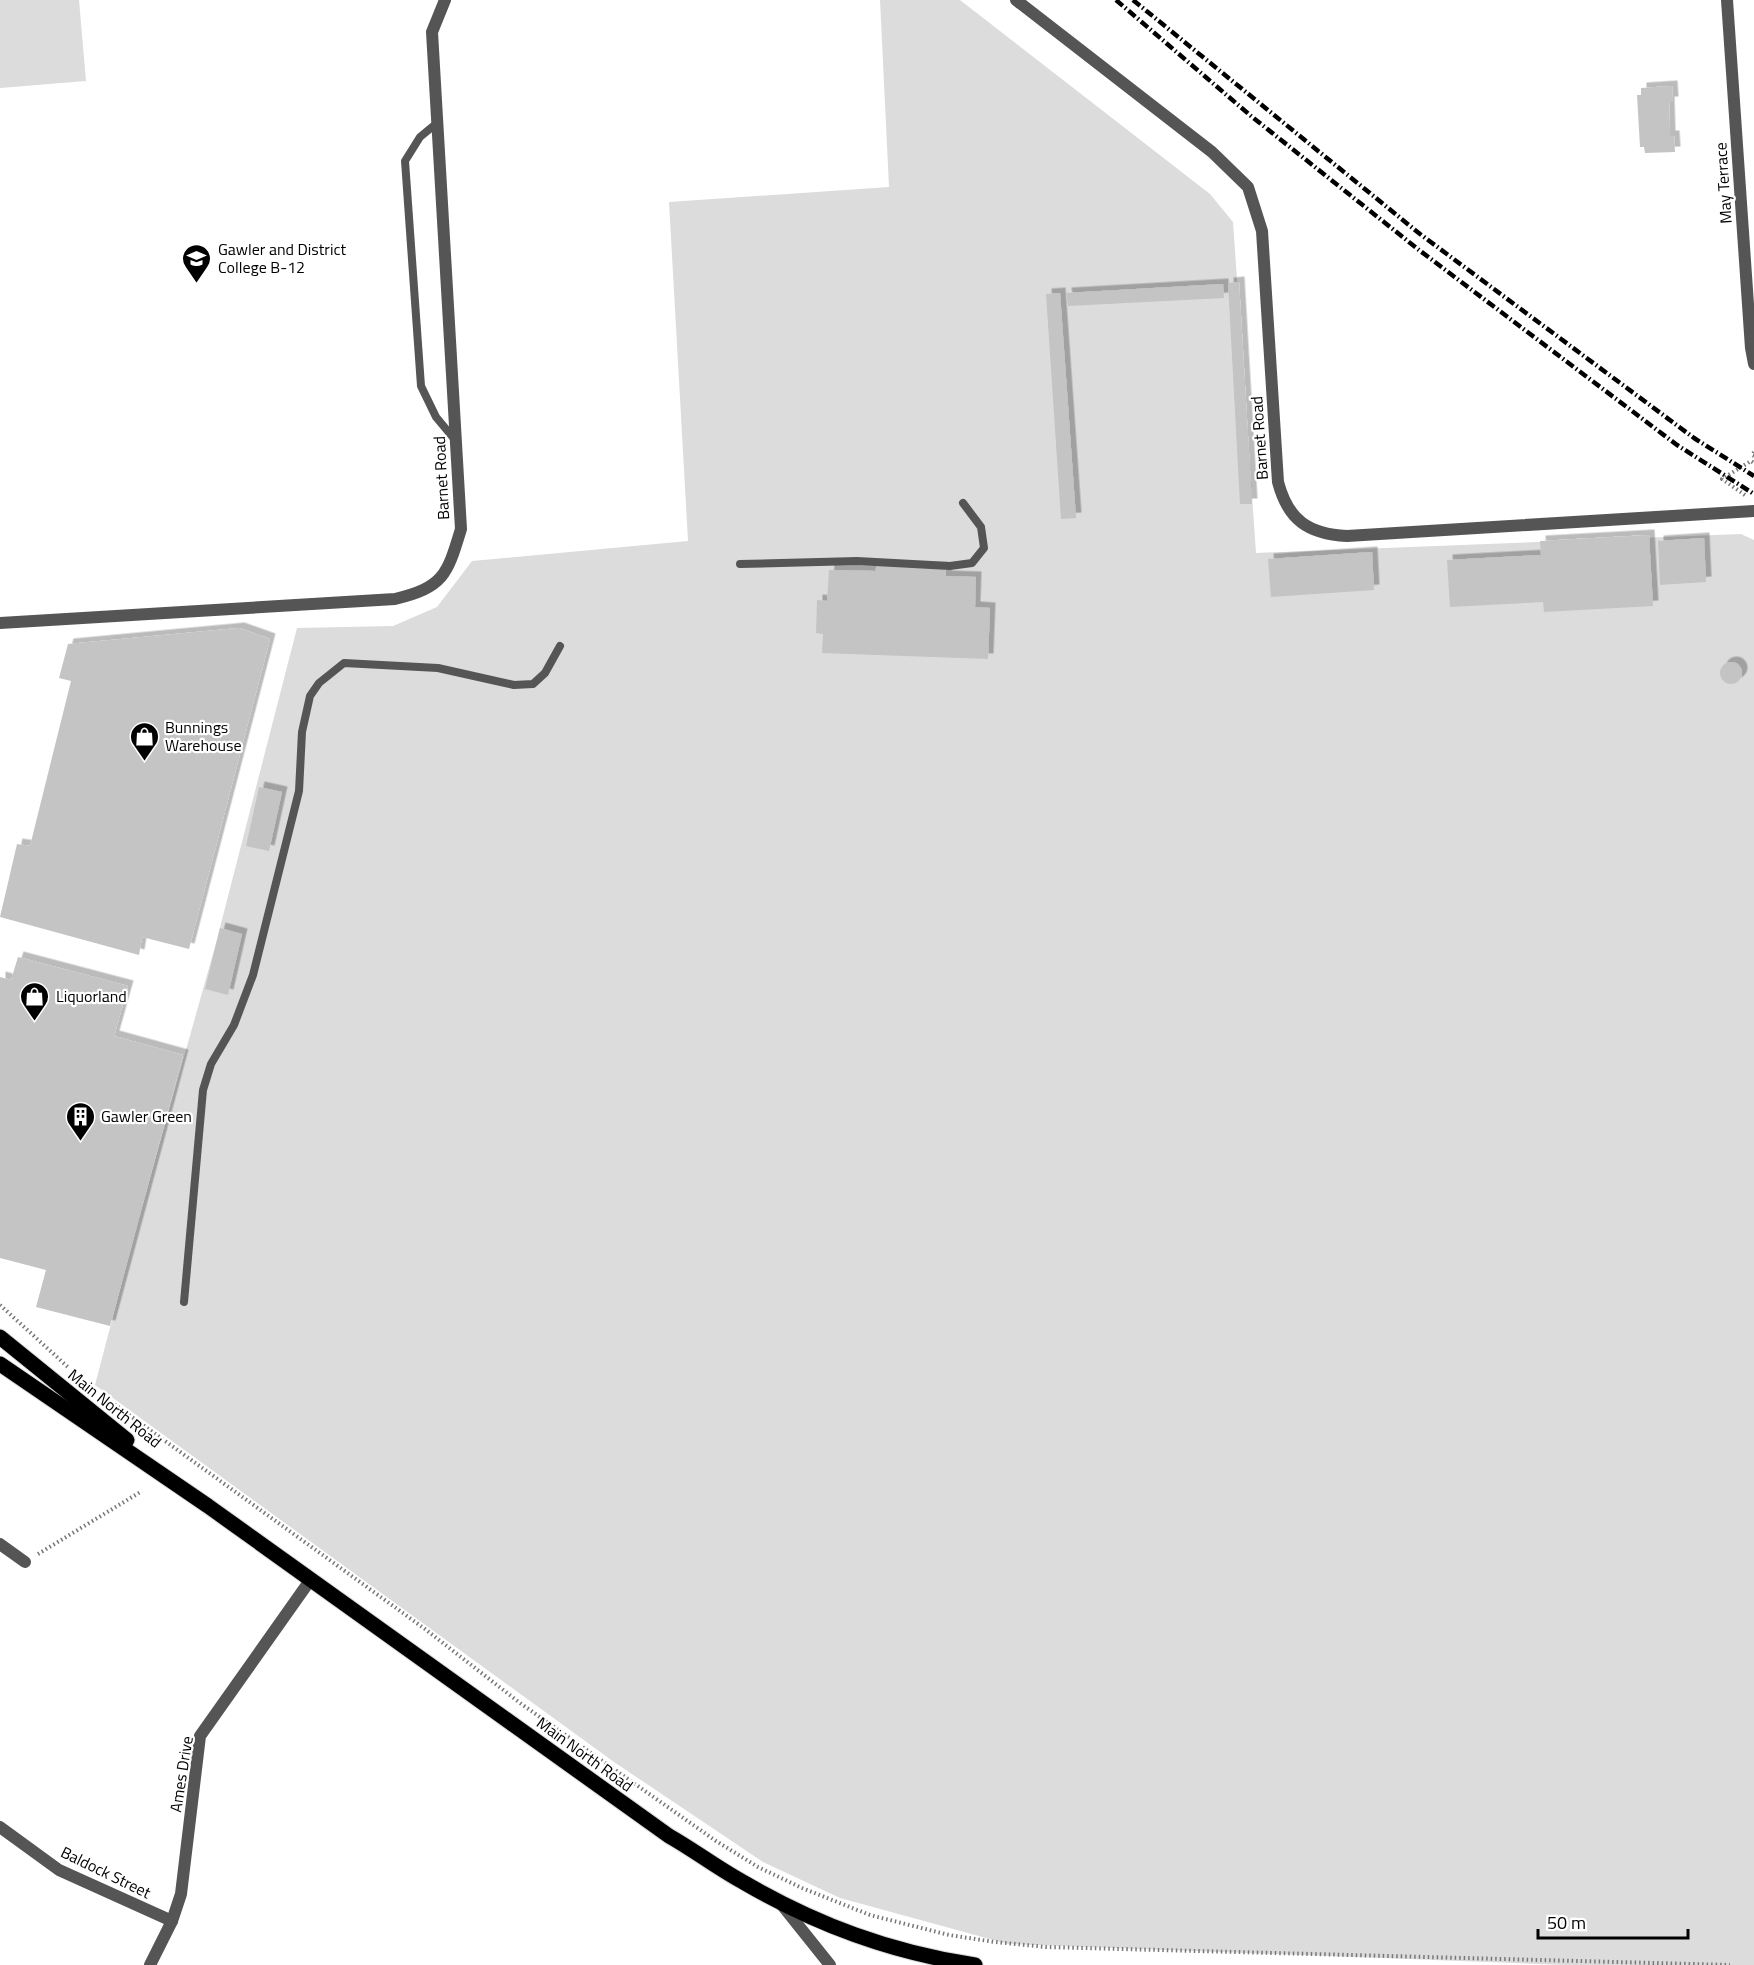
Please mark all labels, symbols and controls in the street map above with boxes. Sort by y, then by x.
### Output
street label: May Terrace [1708,141,1738,225]
place label: Gawler and District College B-12 [218,237,346,279]
school or university icon: Gawler and District College B-12 [181,242,213,284]
street label: Barnet Road [1244,395,1274,481]
street label: Barnet Road [427,436,455,520]
place label: Bunnings Warehouse [165,715,241,757]
shop icon: Bunnings Warehouse [128,720,160,762]
shop icon: Liquorland [19,980,51,1022]
place label: Liquorland [56,984,127,1008]
building icon: Gawler Green [64,1100,96,1142]
place label: Gawler Green [101,1104,192,1128]
street label: Main North Road [63,1363,167,1453]
street label: Main North Road [532,1711,638,1797]
street label: Ames Drive [163,1734,199,1814]
street label: Baldock Street [57,1840,156,1904]
scale bar [1538,1902,1688,1940]
text: 50 m [1547,1909,1586,1936]

